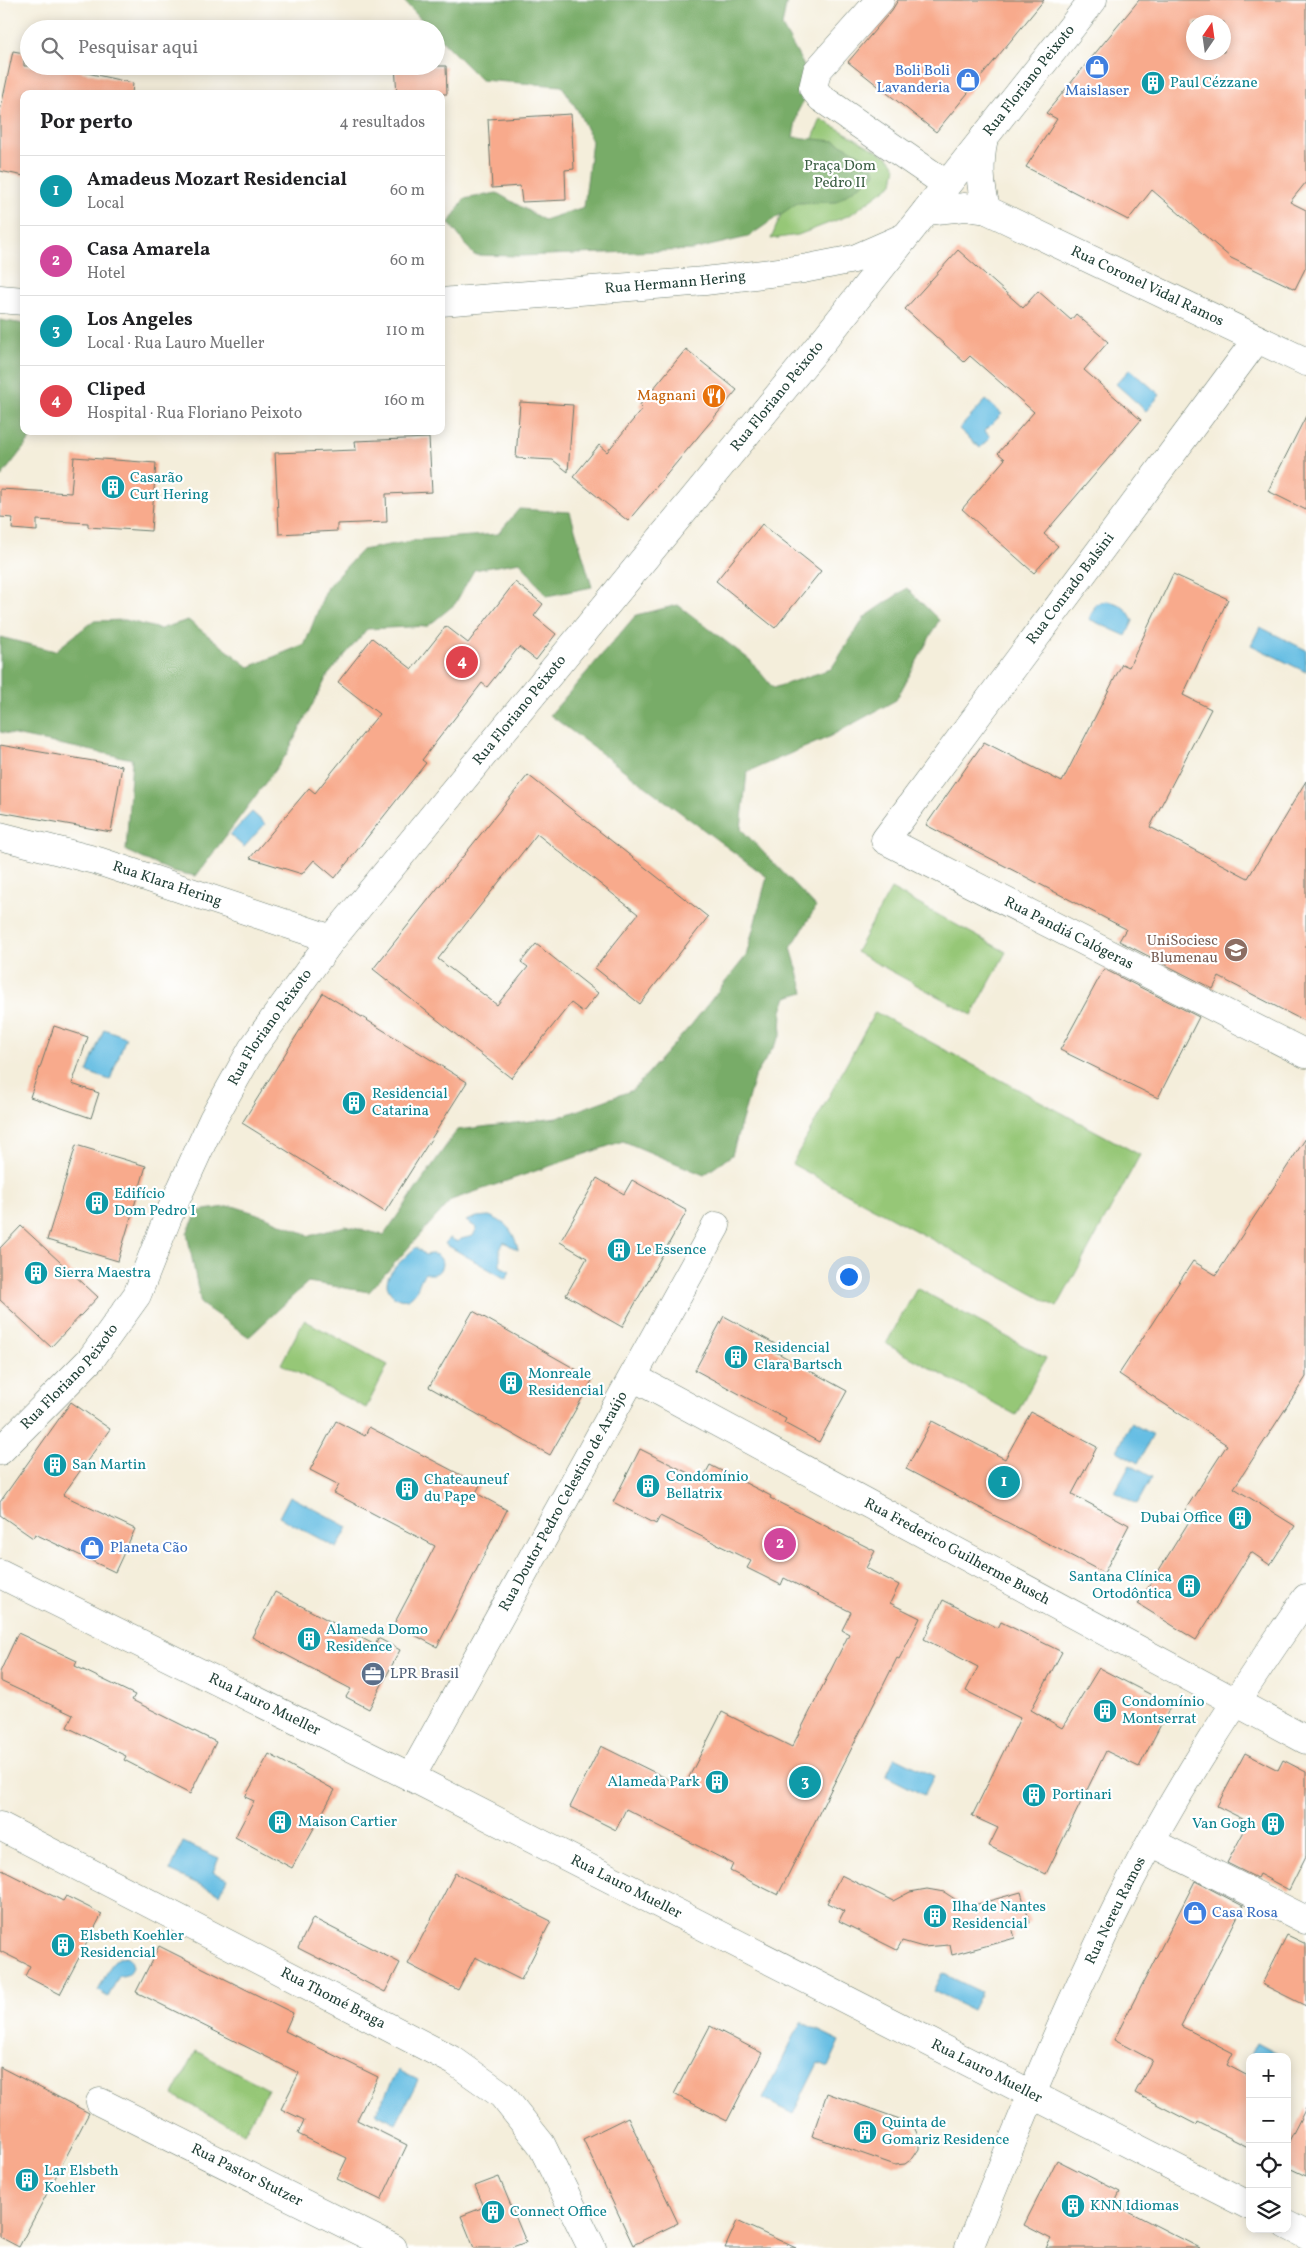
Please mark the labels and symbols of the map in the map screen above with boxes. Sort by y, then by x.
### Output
north arrow [1186,15,1231,60]
street label: Rua Floriano Peixoto [978,20,1080,141]
shop icon: Maislaser [1084,54,1110,80]
place label: Boli Boli Lavanderia [876,61,950,99]
shop icon: Boli Boli Lavanderia [955,67,981,93]
building icon: Paul Cézzane [1140,70,1166,96]
place label: Paul Cézzane [1170,73,1258,94]
place label: Maislaser [1065,81,1129,102]
park label: Praça Dom Pedro II [804,156,876,194]
street label: Rua Coronel Vidal Ramos [1067,241,1227,332]
street label: Rua Hermann Hering [604,266,747,299]
street label: Rua Floriano Peixoto [726,337,829,456]
restaurant icon: Magnani [701,383,727,409]
place label: Magnani [637,386,696,407]
place label: Casarão Curt Hering [130,468,209,506]
building icon: Casarão Curt Hering [100,474,126,500]
street label: Rua Conrado Balsini [1022,529,1120,649]
pin: 4 [446,643,478,681]
street label: Rua Floriano Peixoto [468,651,571,770]
street label: Rua Klara Hering [110,856,225,912]
street label: Rua Pandiá Calógeras [1000,892,1137,975]
place label: UniSociesc Blumenau [1147,931,1218,969]
school or university icon: UniSociesc Blumenau [1223,937,1249,963]
street label: Rua Floriano Peixoto [223,965,317,1090]
place label: Residencial Catarina [372,1084,448,1122]
building icon: Residencial Catarina [341,1090,367,1116]
place label: Edifício Dom Pedro I [114,1184,196,1222]
building icon: Edifício Dom Pedro I [84,1190,110,1216]
building icon: Le Essence [606,1237,632,1263]
place label: Le Essence [636,1240,706,1261]
building icon: Sierra Maestra [23,1260,49,1286]
place label: Sierra Maestra [54,1263,151,1284]
your location [836,1264,862,1290]
street label: Rua Floriano Peixoto [16,1319,124,1435]
place label: Residencial Clara Bartsch [754,1338,843,1376]
building icon: Residencial Clara Bartsch [723,1344,749,1370]
place label: Monreale Residencial [528,1364,604,1402]
building icon: Monreale Residencial [498,1370,524,1396]
street label: Rua Doutor Pedro Celestino de Araújo [494,1387,633,1615]
building icon: San Martin [42,1452,68,1478]
place label: San Martin [72,1455,146,1476]
pin: 1 [988,1463,1020,1501]
place label: Condomínio Bellatrix [666,1467,748,1505]
place label: Chateauneuf du Pape [424,1470,510,1508]
building icon: Condomínio Bellatrix [635,1473,661,1499]
building icon: Chateauneuf du Pape [394,1476,420,1502]
street label: Rua Frederico Guilherme Busch [860,1493,1054,1610]
building icon: Dubai Office [1227,1505,1253,1531]
place label: Dubai Office [1140,1508,1222,1529]
pin: 2 [764,1525,796,1563]
shop icon: Planeta Cão [79,1535,105,1561]
place label: Planeta Cão [110,1538,188,1559]
place label: Santana Clínica Ortodôntica [1069,1567,1172,1605]
building icon: Santana Clínica Ortodôntica [1176,1573,1202,1599]
place label: Alameda Domo Residence [326,1620,428,1658]
building icon: Alameda Domo Residence [296,1626,322,1652]
office icon: LPR Brasil [360,1661,386,1687]
place label: LPR Brasil [390,1664,459,1685]
street label: Rua Lauro Mueller [205,1668,324,1741]
place label: Condomínio Montserrat [1122,1692,1204,1730]
building icon: Condomínio Montserrat [1092,1698,1118,1724]
pin: 3 [789,1763,821,1801]
building icon: Alameda Park [704,1769,730,1795]
place label: Alameda Park [608,1772,700,1793]
building icon: Portinari [1021,1782,1047,1808]
place label: Portinari [1052,1785,1112,1806]
building icon: Maison Cartier [267,1809,293,1835]
building icon: Van Gogh [1260,1811,1286,1837]
place label: Maison Cartier [298,1812,397,1833]
place label: Van Gogh [1192,1814,1256,1835]
street label: Rua Lauro Mueller [567,1850,685,1924]
street label: Rua Nereu Ramos [1080,1853,1151,1968]
place label: Ilha de Nantes Residencial [952,1897,1046,1935]
shop icon: Casa Rosa [1182,1900,1208,1926]
building icon: Ilha de Nantes Residencial [922,1903,948,1929]
place label: Casa Rosa [1212,1903,1278,1924]
place label: Elsbeth Koehler Residencial [80,1926,184,1964]
building icon: Elsbeth Koehler Residencial [50,1932,76,1958]
street label: Rua Thomé Braga [277,1962,389,2034]
street label: Rua Lauro Mueller [927,2034,1046,2109]
place label: Quinta de Gomariz Residence [882,2113,1009,2151]
building icon: Quinta de Gomariz Residence [852,2119,878,2145]
street label: Rua Pastor Stutzer [187,2138,306,2212]
place label: Lar Elsbeth Koehler [44,2161,119,2199]
building icon: Lar Elsbeth Koehler [14,2167,40,2193]
building icon: KNN Idiomas [1060,2193,1086,2219]
place label: KNN Idiomas [1090,2196,1179,2217]
building icon: Connect Office [480,2199,506,2225]
place label: Connect Office [510,2202,607,2223]

